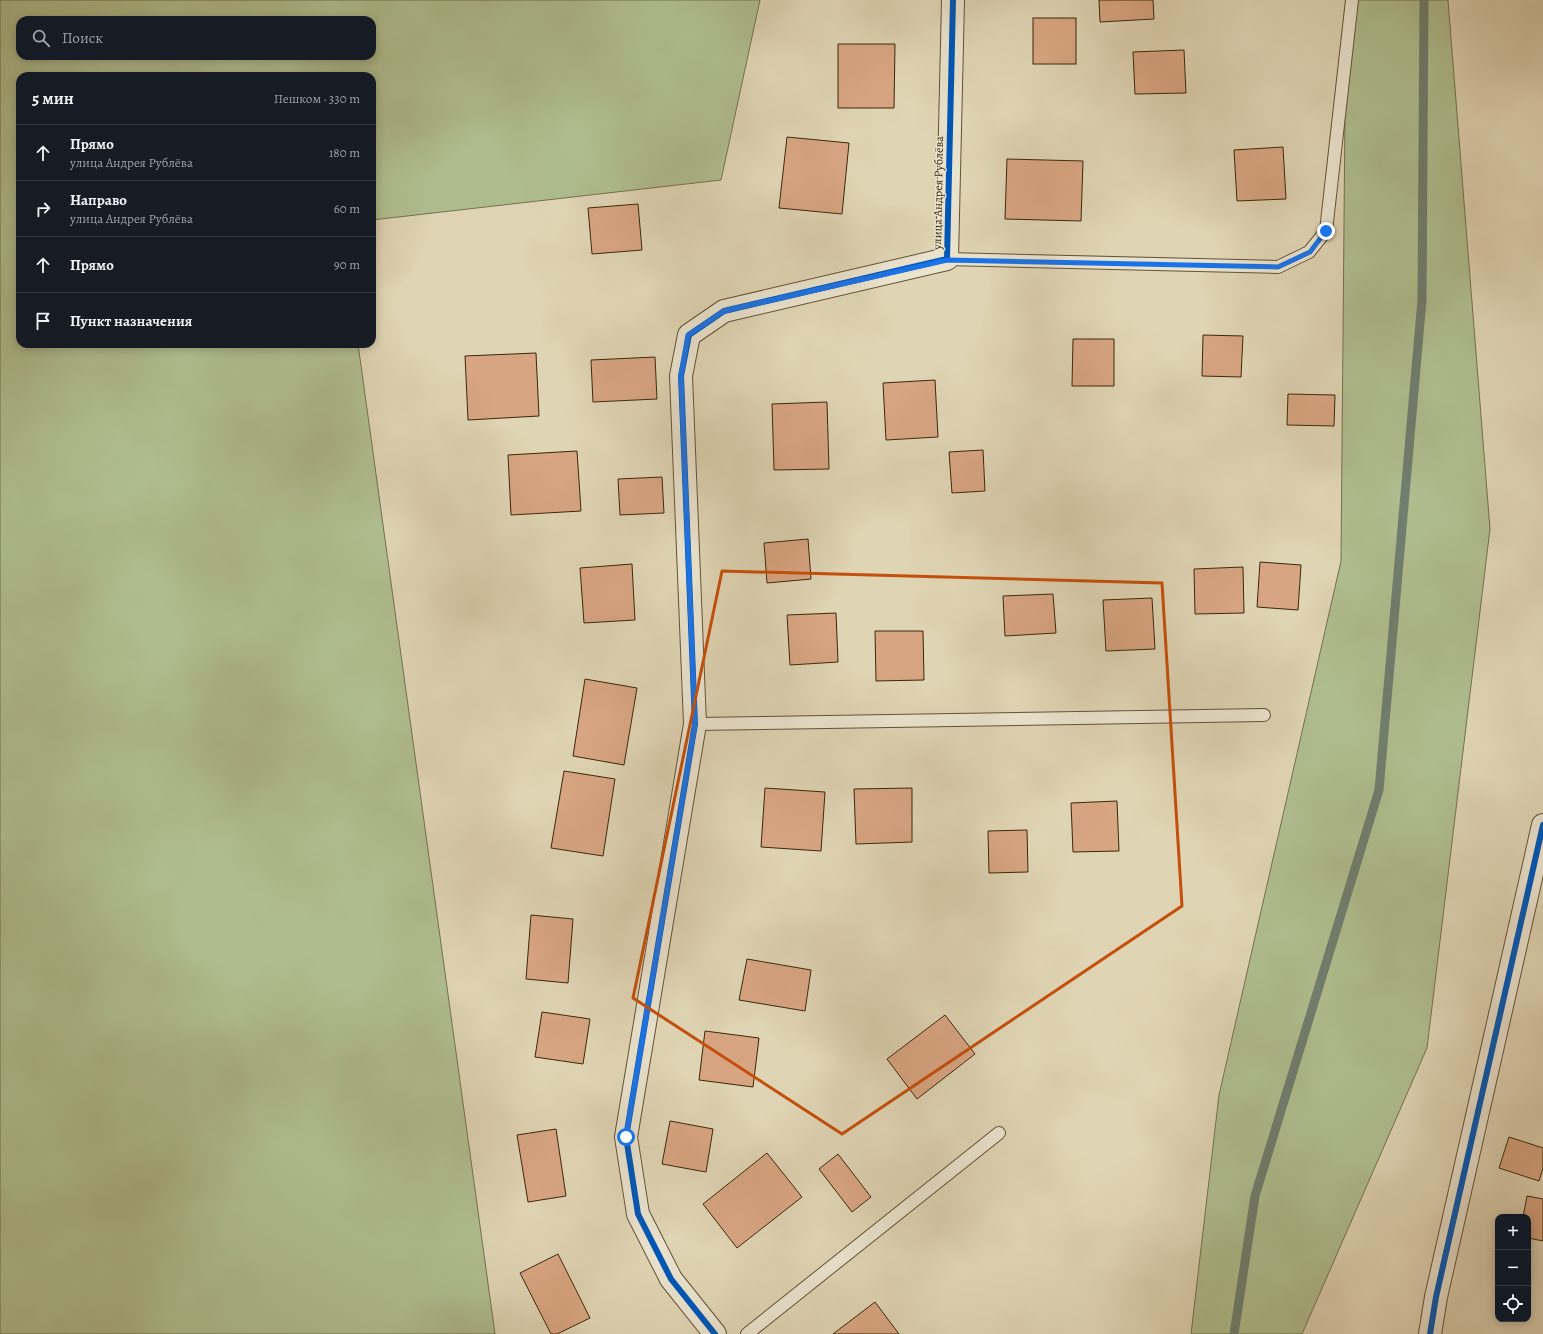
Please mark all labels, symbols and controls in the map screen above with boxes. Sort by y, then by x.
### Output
search box [16,16,376,60]
icon: search [30,27,52,49]
text: Поиск [62,28,103,48]
text: 5 мин [32,87,74,110]
text: Пешком · 330 m [274,90,360,107]
text: Прямо [70,134,114,154]
street label: улица Андрея Рублёва [929,136,947,251]
icon: ahead [32,142,54,164]
text: 180 m [329,144,360,161]
text: улица Андрея Рублёва [70,154,193,171]
text: Направо [70,190,127,210]
icon: right [32,198,54,220]
text: 60 m [334,200,360,217]
text: улица Андрея Рублёва [70,210,193,227]
route end [1317,222,1335,240]
icon: ahead [32,254,54,276]
text: Прямо [70,255,114,275]
text: 90 m [334,256,360,273]
icon: arrive [32,310,54,332]
text: Пункт назначения [70,311,192,331]
route start [617,1128,635,1146]
map controls [1495,1214,1531,1322]
button: + [1495,1214,1531,1250]
button: − [1495,1250,1531,1286]
button: locate [1495,1286,1531,1322]

